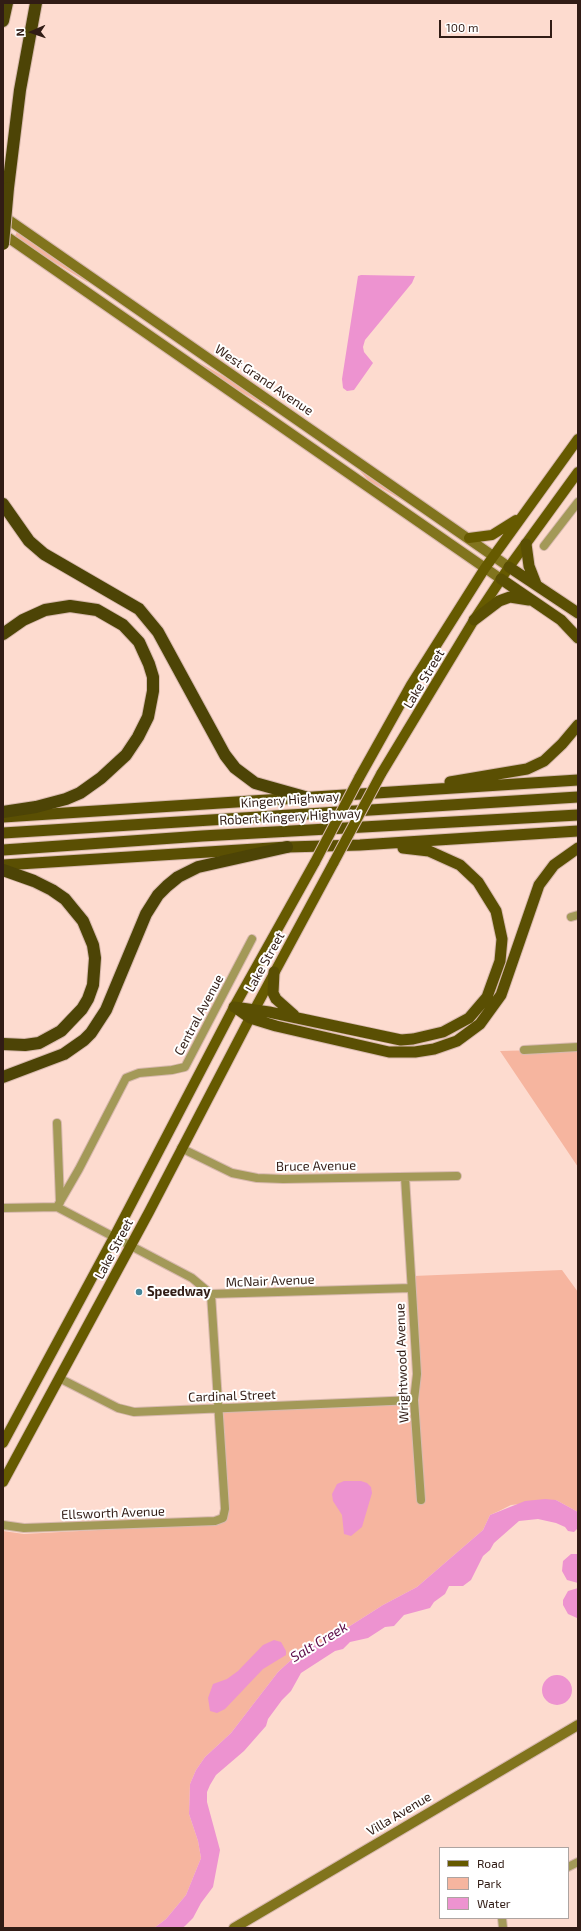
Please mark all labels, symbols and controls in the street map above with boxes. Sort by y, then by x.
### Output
north arrow [12,12,52,52]
scale bar [441,12,554,38]
text: 100 m [446,20,478,34]
text: N [13,28,26,37]
street label: West Grand Avenue [212,341,316,419]
street label: Lake Street [400,647,448,711]
street label: Kingery Highway [240,789,340,811]
street label: Robert Kingery Highway [219,805,361,829]
street label: Lake Street [242,929,288,995]
street label: Central Avenue [171,972,227,1058]
street label: Bruce Avenue [276,1157,356,1175]
street label: Lake Street [92,1216,136,1282]
street label: McNair Avenue [225,1272,315,1290]
place label: Speedway [147,1284,211,1300]
marker: Speedway [134,1287,144,1297]
street label: Wrightwood Avenue [392,1303,412,1423]
street label: Cardinal Street [188,1387,276,1405]
street label: Ellsworth Avenue [61,1503,165,1523]
water label: Salt Creek [287,1618,351,1666]
street label: Villa Avenue [364,1789,434,1839]
legend [439,1847,569,1919]
text: Road [477,1856,505,1870]
text: Park [477,1876,502,1890]
text: Water [477,1896,511,1910]

